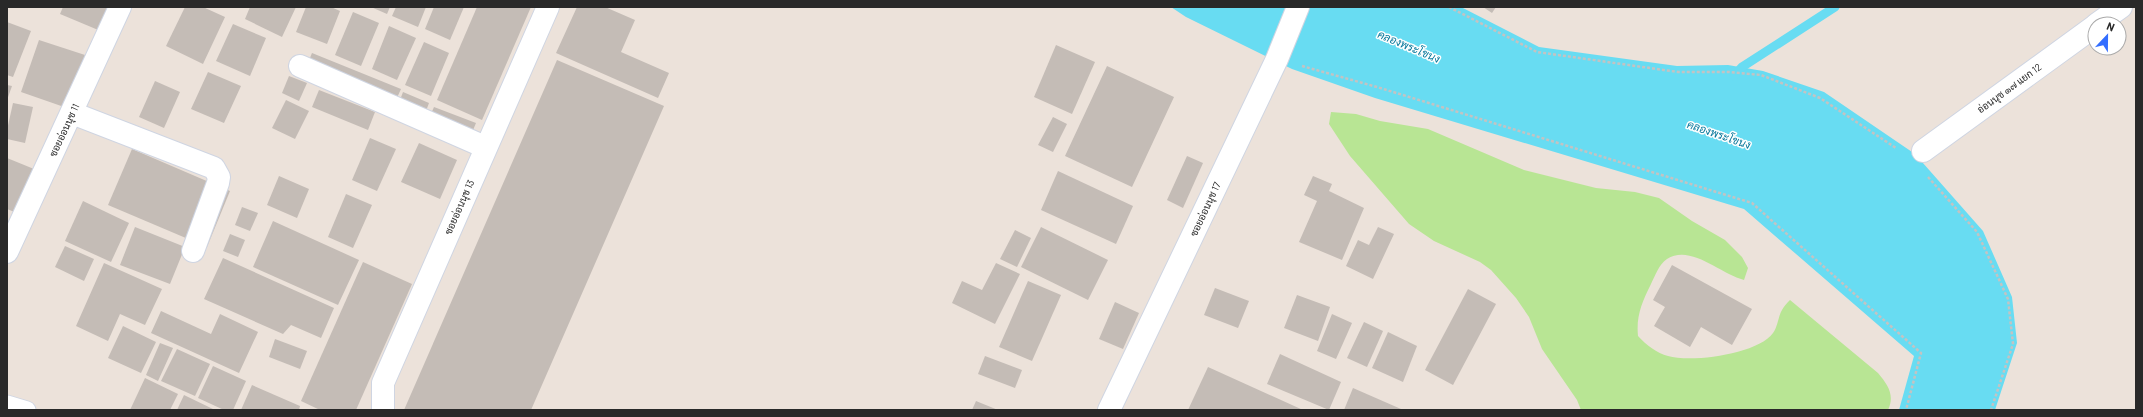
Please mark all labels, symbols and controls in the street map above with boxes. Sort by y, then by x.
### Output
north arrow [2087,16,2127,56]
text: N [2105,19,2117,34]
water label: คลองพระโขนง [1376,26,1442,65]
street label: อ่อนนุช ๑๗ แยก 12 [1974,61,2045,117]
street label: ซอยอ่อนนุช 11 [46,101,83,159]
water label: คลองพระโขนง [1686,116,1753,151]
street label: ซอยอ่อนนุช 13 [442,178,478,237]
street label: ซอยอ่อนนุช 17 [1187,180,1225,239]

